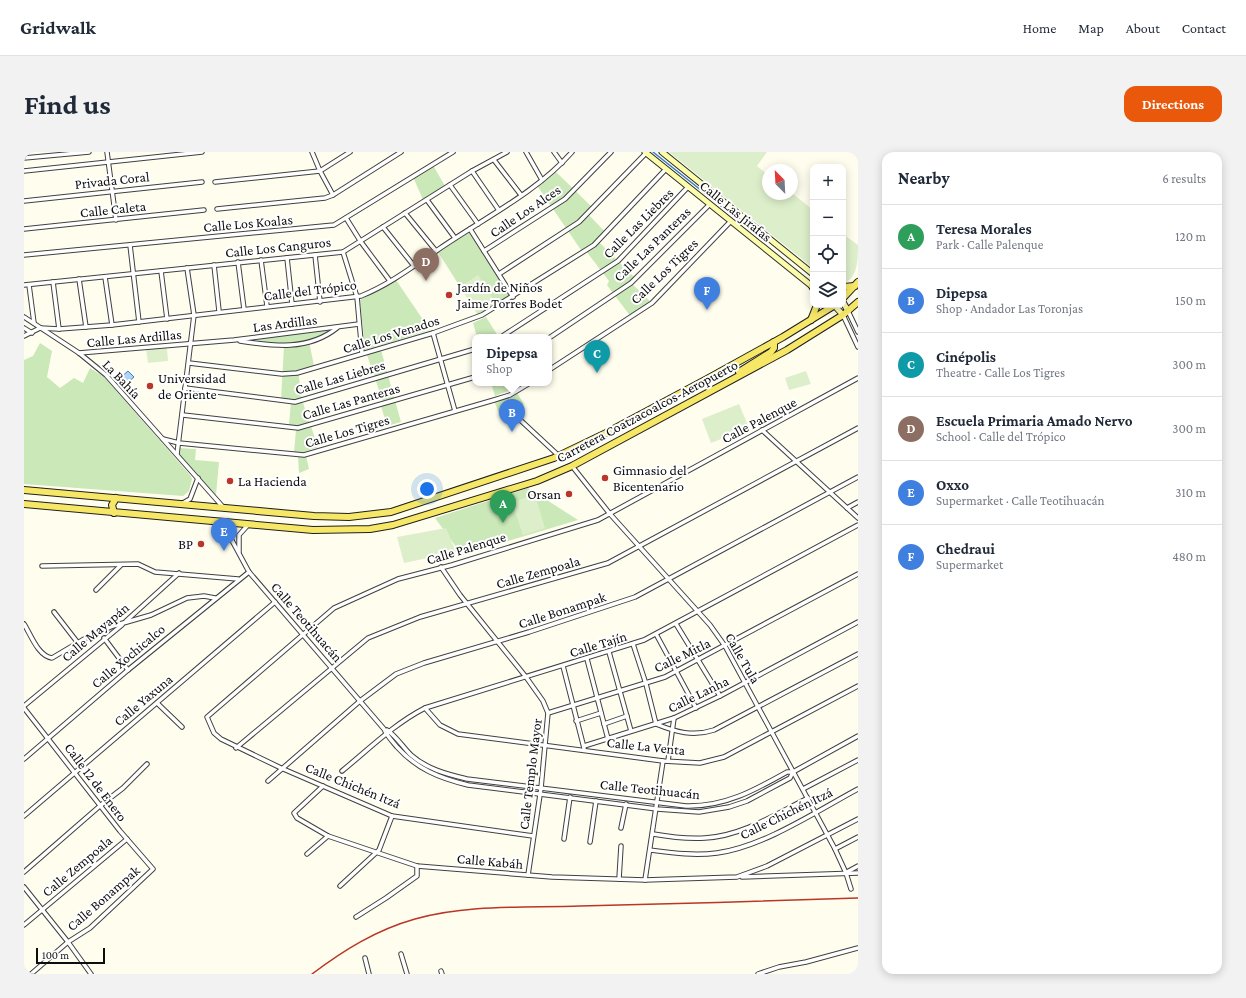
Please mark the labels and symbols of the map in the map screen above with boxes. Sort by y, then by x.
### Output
north arrow [762,164,798,200]
street label: Privada Coral [74,168,150,192]
street label: Calle Las Jirafas [697,177,775,245]
street label: Calle Los Alces [487,181,563,241]
street label: Calle Las Liebres [600,185,676,261]
street label: Calle Caleta [79,198,147,220]
street label: Calle Las Panteras [610,203,694,285]
street label: Calle Los Koalas [203,211,293,235]
street label: Calle Los Canguros [224,233,332,261]
street label: Calle Los Tigres [627,235,701,307]
pin: D [413,248,439,281]
street label: Calle del Trópico [263,276,357,304]
pin: F [694,277,720,310]
place label: Jardín de Niños Jaime Torres Bodet [455,279,562,311]
marker: Jardín de Niños Jaime Torres Bodet [444,290,454,300]
street label: Las Ardillas [252,311,318,335]
street label: Calle Los Venados [341,312,441,356]
street label: Calle Las Ardillas [86,326,182,350]
pin: C [584,340,610,373]
street label: La Bahía [100,356,145,402]
street label: Carretera Coatzacoalcos-Aeropuerto [554,356,740,466]
street label: Calle Las Liebres [293,357,387,397]
place label: Universidad de Oriente [158,370,227,402]
street label: Calle Las Panteras [300,379,402,423]
marker: Universidad de Oriente [145,381,155,391]
street label: Calle Palenque [719,394,799,446]
pin: B [499,399,525,432]
street label: Calle Los Tigres [303,411,391,451]
place label: Gimnasio del Bicentenario [613,462,687,494]
place label: La Hacienda [238,473,307,489]
marker: Gimnasio del Bicentenario [600,473,610,483]
marker: La Hacienda [225,476,235,486]
your location [417,479,437,499]
place label: Orsan [527,486,561,502]
marker: Orsan [564,489,574,499]
pin: A [490,490,516,523]
pin: E [211,518,237,551]
street label: Calle Palenque [424,528,508,568]
place label: BP [178,536,193,552]
marker: BP [196,539,206,549]
street label: Calle Zempoala [494,552,582,592]
street label: Calle Teotihuacán [268,579,346,666]
street label: Calle Bonampak [516,588,608,632]
street label: Calle Mayapán [58,599,132,665]
street label: Calle Xochicalco [88,621,168,691]
street label: Calle Tajín [567,628,629,661]
street label: Calle Tula [722,630,764,687]
street label: Calle Mitla [651,634,713,676]
street label: Calle Yaxuna [110,670,176,729]
street label: Calle Lanha [665,672,732,716]
street label: Calle Templo Mayor [515,717,545,831]
street label: Calle La Venta [606,734,687,758]
street label: Calle 12 de Enero [61,740,131,824]
street label: Calle Chichén Itzá [303,759,403,812]
street label: Calle Teotihuacán [599,776,701,802]
street label: Calle Chichén Itzá [737,783,835,842]
street label: Calle Zempoala [39,832,116,900]
street label: Calle Kabáh [456,850,524,872]
street label: Calle Bonampak [63,862,143,934]
scale bar [36,946,105,965]

